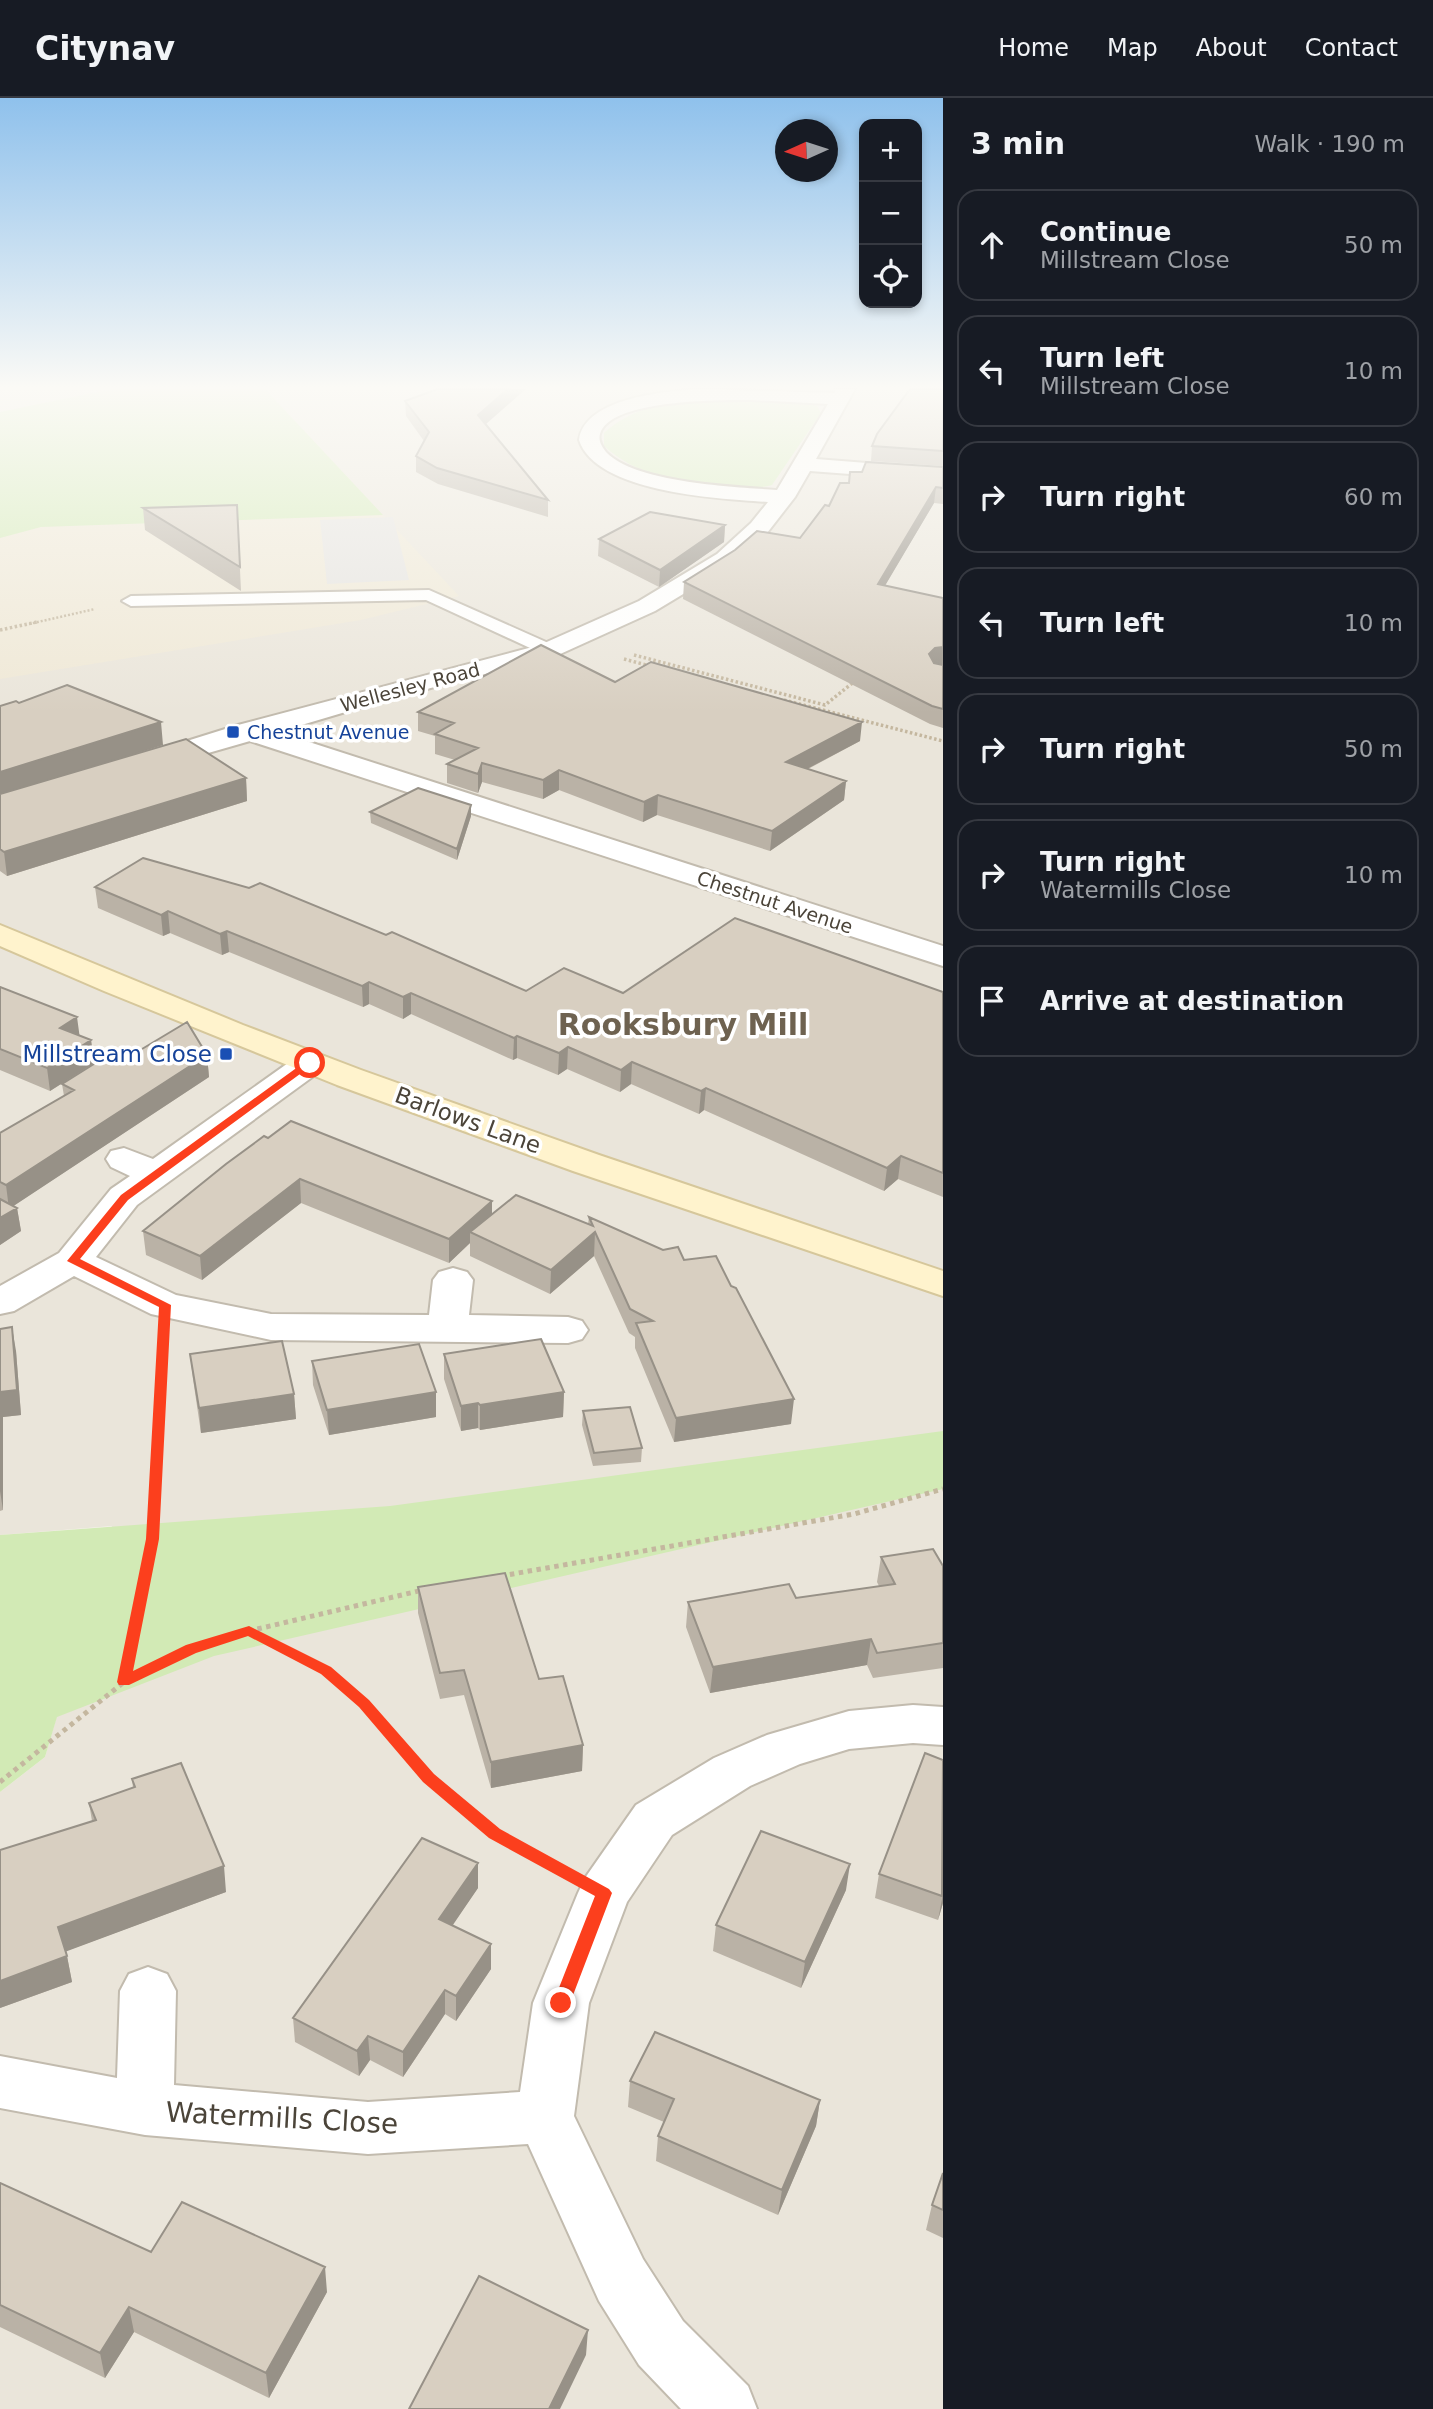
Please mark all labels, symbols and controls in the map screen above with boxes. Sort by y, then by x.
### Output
text: Citynav [35,29,175,68]
text: Home [998,34,1069,62]
text: Map [1107,34,1158,62]
text: About [1196,34,1267,62]
text: Contact [1305,34,1398,62]
north arrow [775,119,838,182]
map controls [859,119,922,308]
button: + [859,119,922,182]
text: 3 min [971,126,1065,161]
text: Walk · 190 m [1254,131,1405,157]
button: − [859,182,922,245]
text: Continue [1040,217,1171,247]
icon: ahead [973,226,1011,264]
text: 50 m [1344,232,1403,258]
button: locate [859,245,922,308]
text: Millstream Close [1040,247,1230,273]
text: Turn left [1040,343,1164,373]
icon: left [973,352,1011,390]
text: 10 m [1344,358,1403,384]
text: Millstream Close [1040,373,1230,399]
icon: right [973,478,1011,516]
text: Turn right [1040,482,1185,512]
text: 60 m [1344,484,1403,510]
icon: left [973,604,1011,642]
text: Turn left [1040,608,1164,638]
text: 10 m [1344,610,1403,636]
street label: Wellesley Road [338,658,482,716]
place label: Chestnut Avenue [247,721,410,743]
marker: Chestnut Avenue [225,724,241,740]
icon: right [973,730,1011,768]
text: Turn right [1040,734,1185,764]
text: 50 m [1344,736,1403,762]
text: Turn right [1040,847,1185,877]
icon: right [973,856,1011,894]
text: 10 m [1344,862,1403,888]
street label: Chestnut Avenue [694,866,856,938]
text: Watermills Close [1040,877,1231,903]
icon: arrive [973,982,1011,1020]
text: Arrive at destination [1040,986,1344,1016]
district label: Rooksbury Mill [558,1007,808,1042]
place label: Millstream Close [22,1041,212,1067]
marker: Millstream Close [218,1046,234,1062]
route start [294,1047,325,1078]
street label: Barlows Lane [391,1082,545,1158]
route end [545,1987,576,2018]
street label: Watermills Close [165,2095,399,2141]

